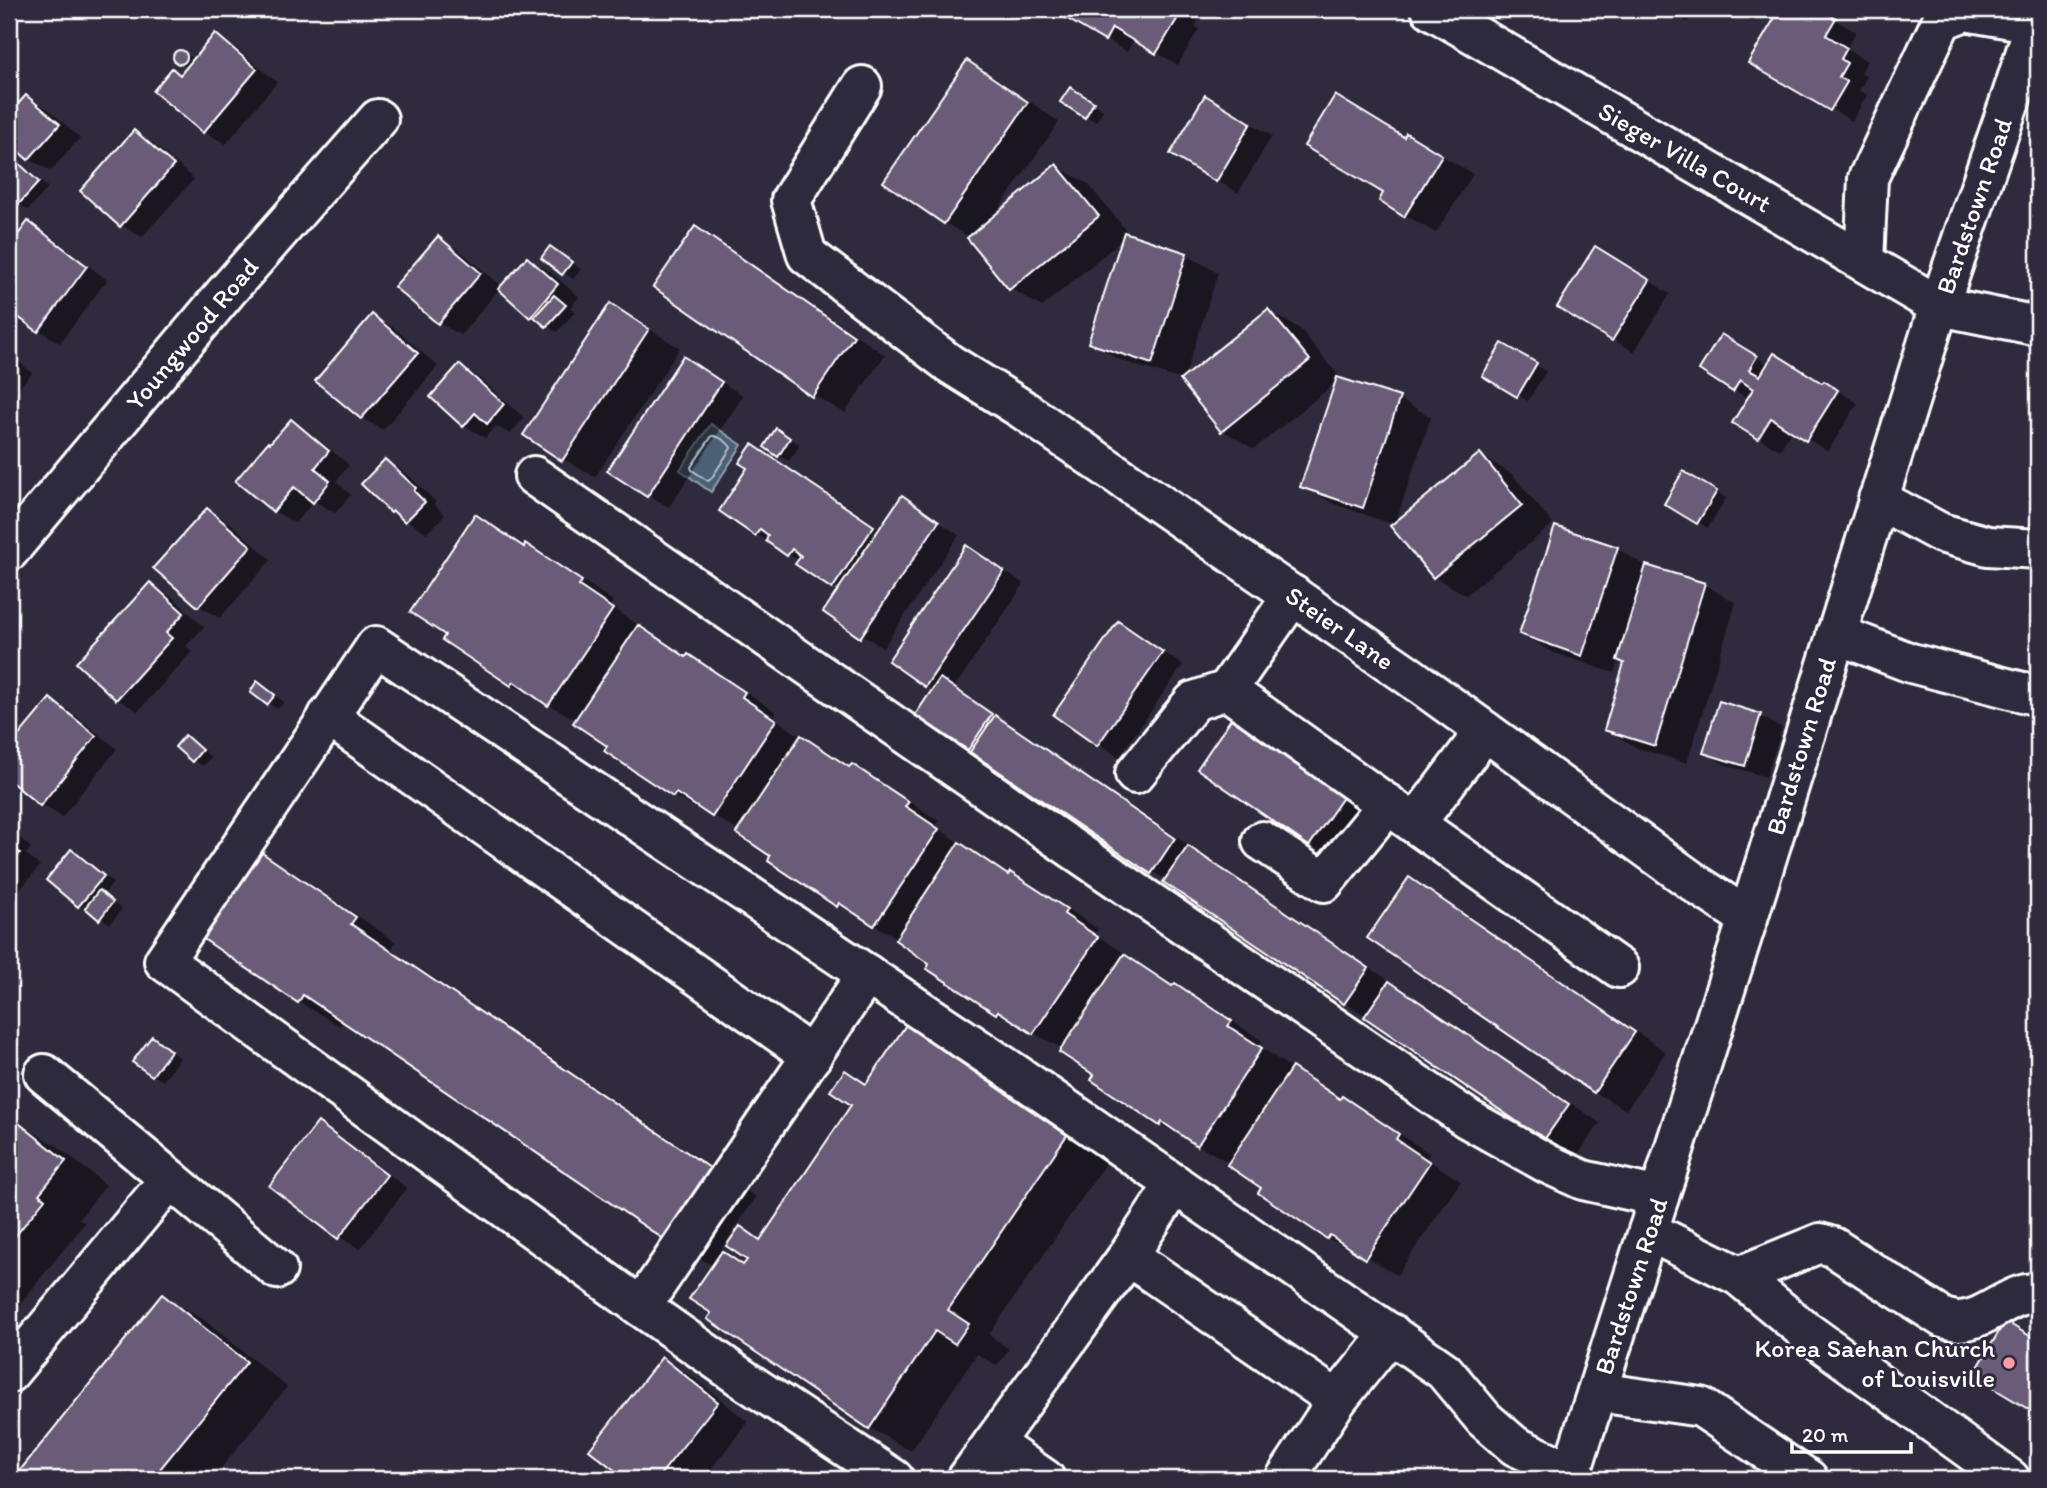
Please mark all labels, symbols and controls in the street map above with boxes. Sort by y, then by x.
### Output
street label: Sieger Villa Court [1593,95,1777,220]
street label: Bardstown Road [1929,113,2019,298]
street label: Youngwood Road [119,251,265,417]
street label: Steier Lane [1279,579,1401,677]
street label: Bardstown Road [1759,653,1843,839]
street label: Bardstown Road [1587,1193,1675,1379]
place label: Korea Saehan Church of Louisville [1755,1332,1995,1394]
marker: Korea Saehan Church of Louisville [2001,1355,2017,1371]
scale bar [1792,1411,1910,1455]
text: 20 m [1802,1422,1849,1447]

